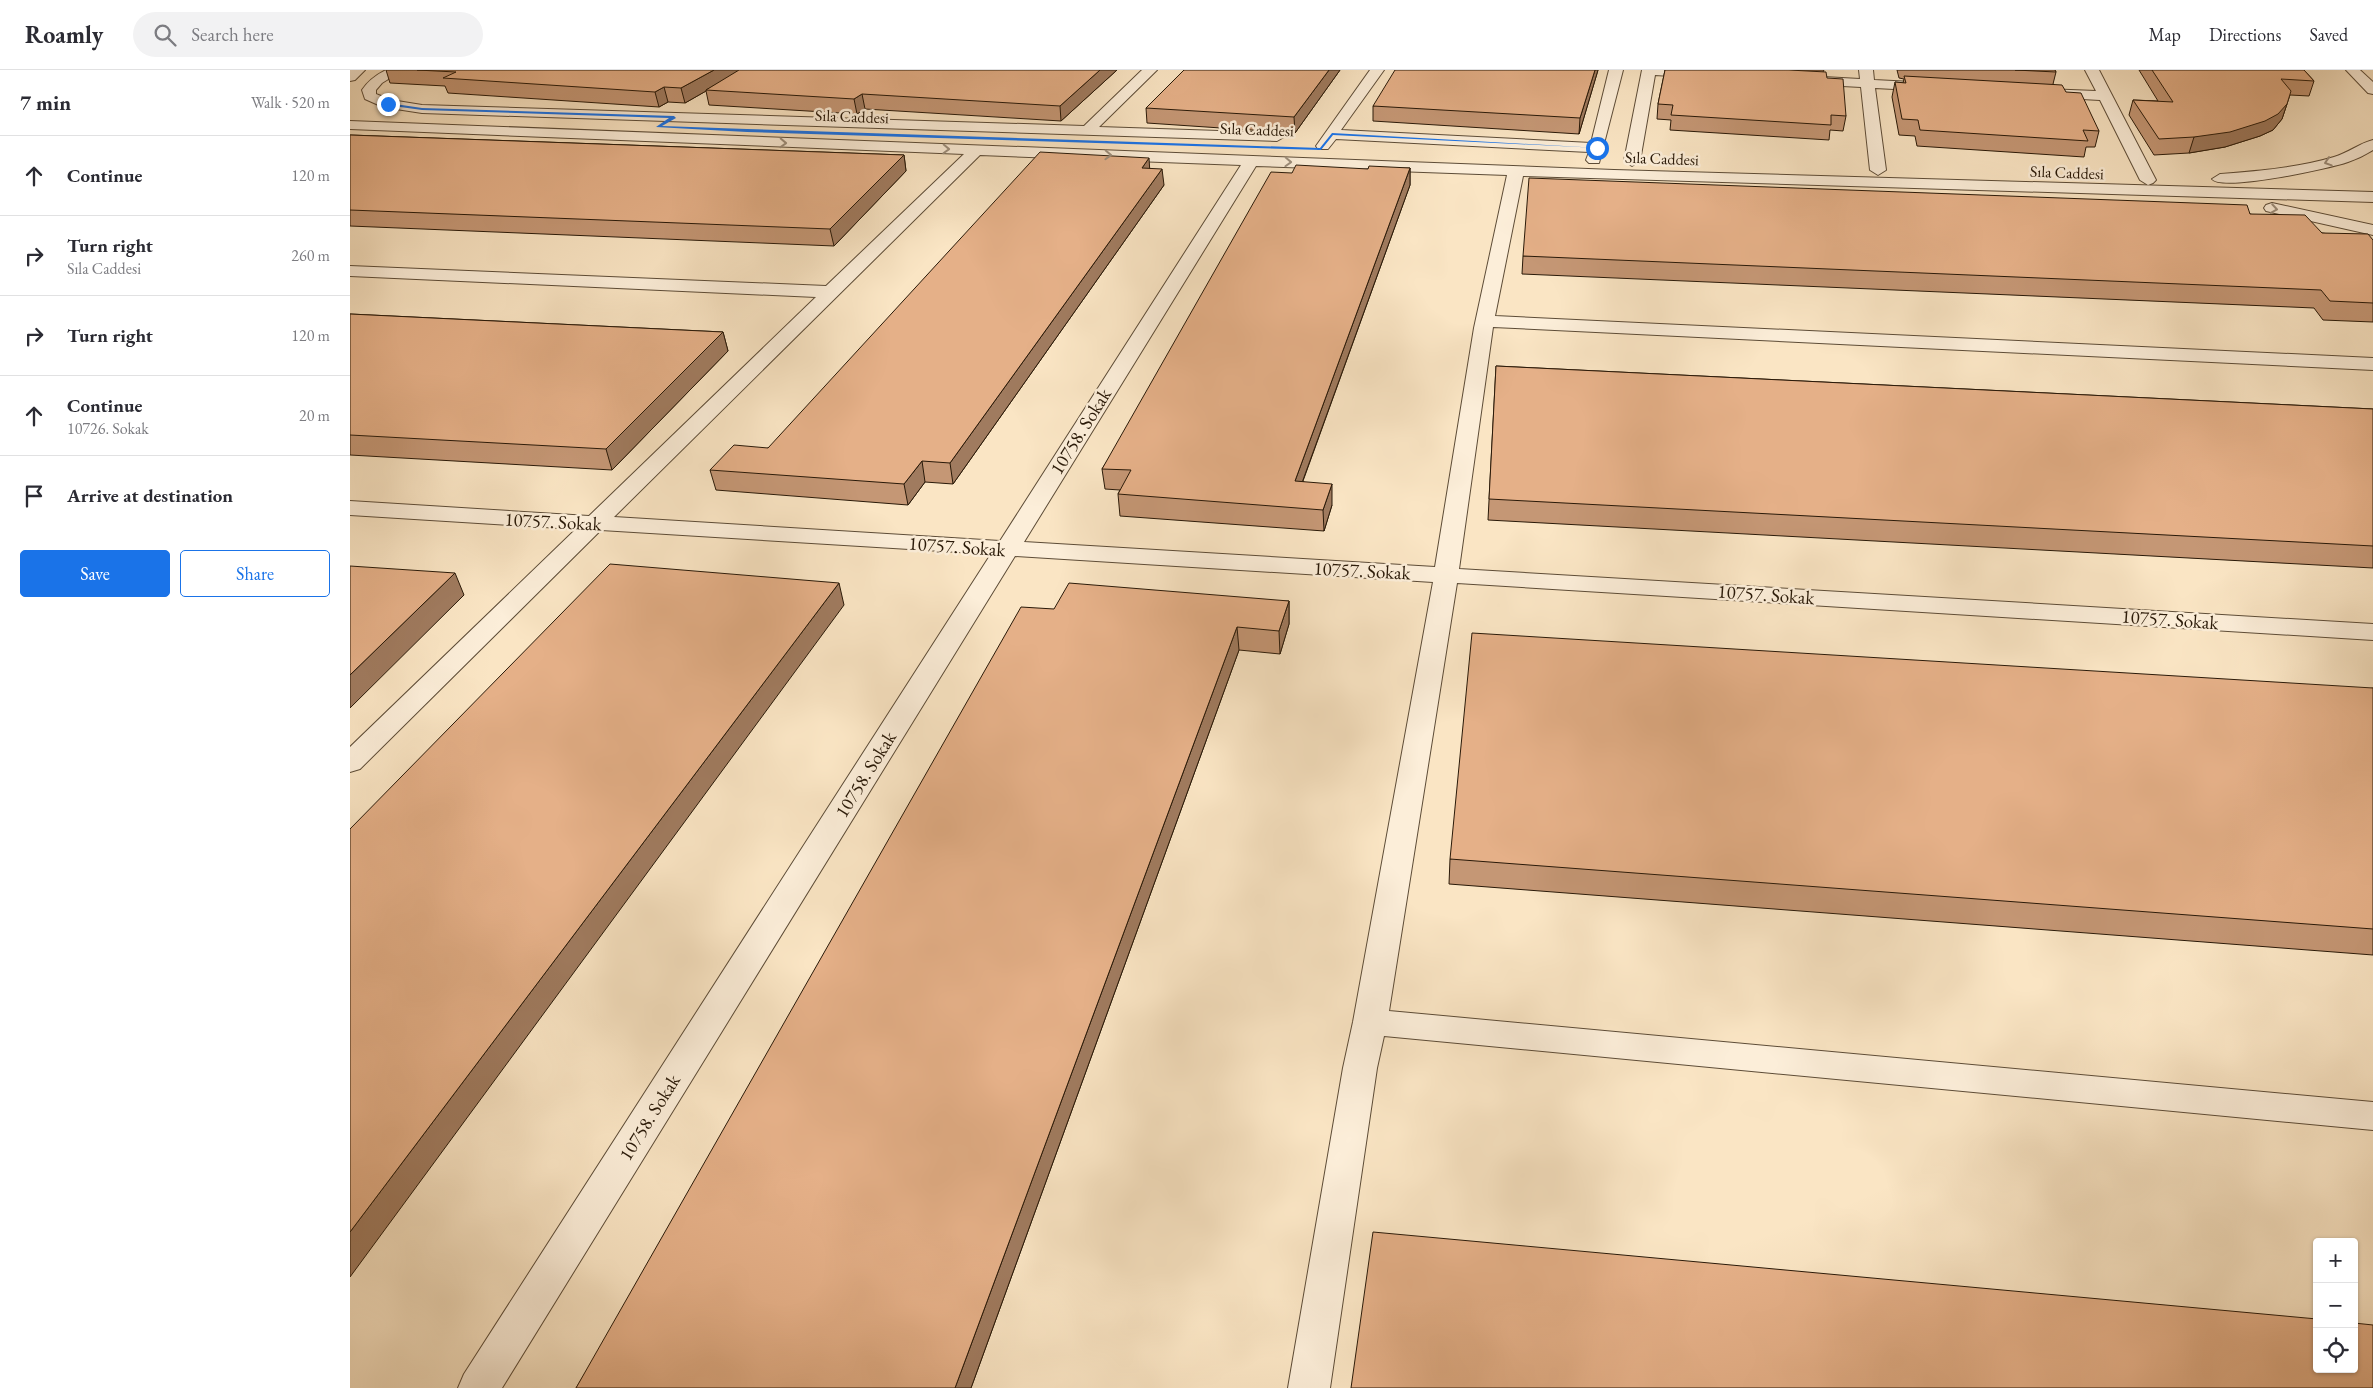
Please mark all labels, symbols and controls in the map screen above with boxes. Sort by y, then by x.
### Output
search box [133,12,483,57]
text: Roamly [25,19,103,50]
icon: search [151,21,179,49]
text: Search here [191,22,274,47]
text: Map [2149,23,2181,46]
text: Directions [2209,23,2281,46]
text: Saved [2309,23,2348,46]
text: 7 min [20,89,71,116]
text: Walk · 520 m [251,92,330,113]
route end [377,93,400,116]
street label: Sıla Caddesi [815,105,889,128]
street label: Sıla Caddesi [1220,118,1294,141]
route start [1586,137,1609,160]
one-way arrow [780,138,788,148]
one-way arrow [942,144,950,155]
street label: Sıla Caddesi [1625,147,1699,170]
one-way arrow [1104,150,1112,161]
one-way arrow [2325,156,2333,166]
one-way arrow [1284,157,1292,167]
street label: Sıla Caddesi [2030,161,2104,184]
icon: ahead [20,162,48,190]
text: Continue [67,163,142,188]
text: 120 m [291,165,330,186]
one-way arrow [2270,203,2278,213]
text: Turn right [67,233,153,258]
icon: right [20,242,48,270]
text: 260 m [291,245,330,266]
text: Sıla Caddesi [67,258,141,279]
icon: right [20,322,48,350]
text: Turn right [67,323,153,348]
text: 120 m [291,325,330,346]
street label: 10758. Sokak [1044,383,1117,479]
text: Continue [67,393,142,418]
icon: ahead [20,402,48,430]
text: 20 m [299,405,330,426]
text: 10726. Sokak [67,418,149,439]
icon: arrive [20,482,48,510]
text: Arrive at destination [67,483,233,508]
street label: 10757. Sokak [504,506,603,537]
street label: 10757. Sokak [908,531,1007,562]
button: Save [20,550,170,597]
button: Share [180,550,330,597]
street label: 10757. Sokak [1313,555,1412,586]
street label: 10757. Sokak [1717,579,1816,610]
street label: 10757. Sokak [2121,604,2220,635]
street label: 10758. Sokak [829,726,902,822]
street label: 10758. Sokak [613,1069,686,1165]
map controls [2313,1238,2358,1373]
button: + [2313,1238,2358,1283]
button: − [2313,1283,2358,1328]
button: locate [2313,1328,2358,1373]

